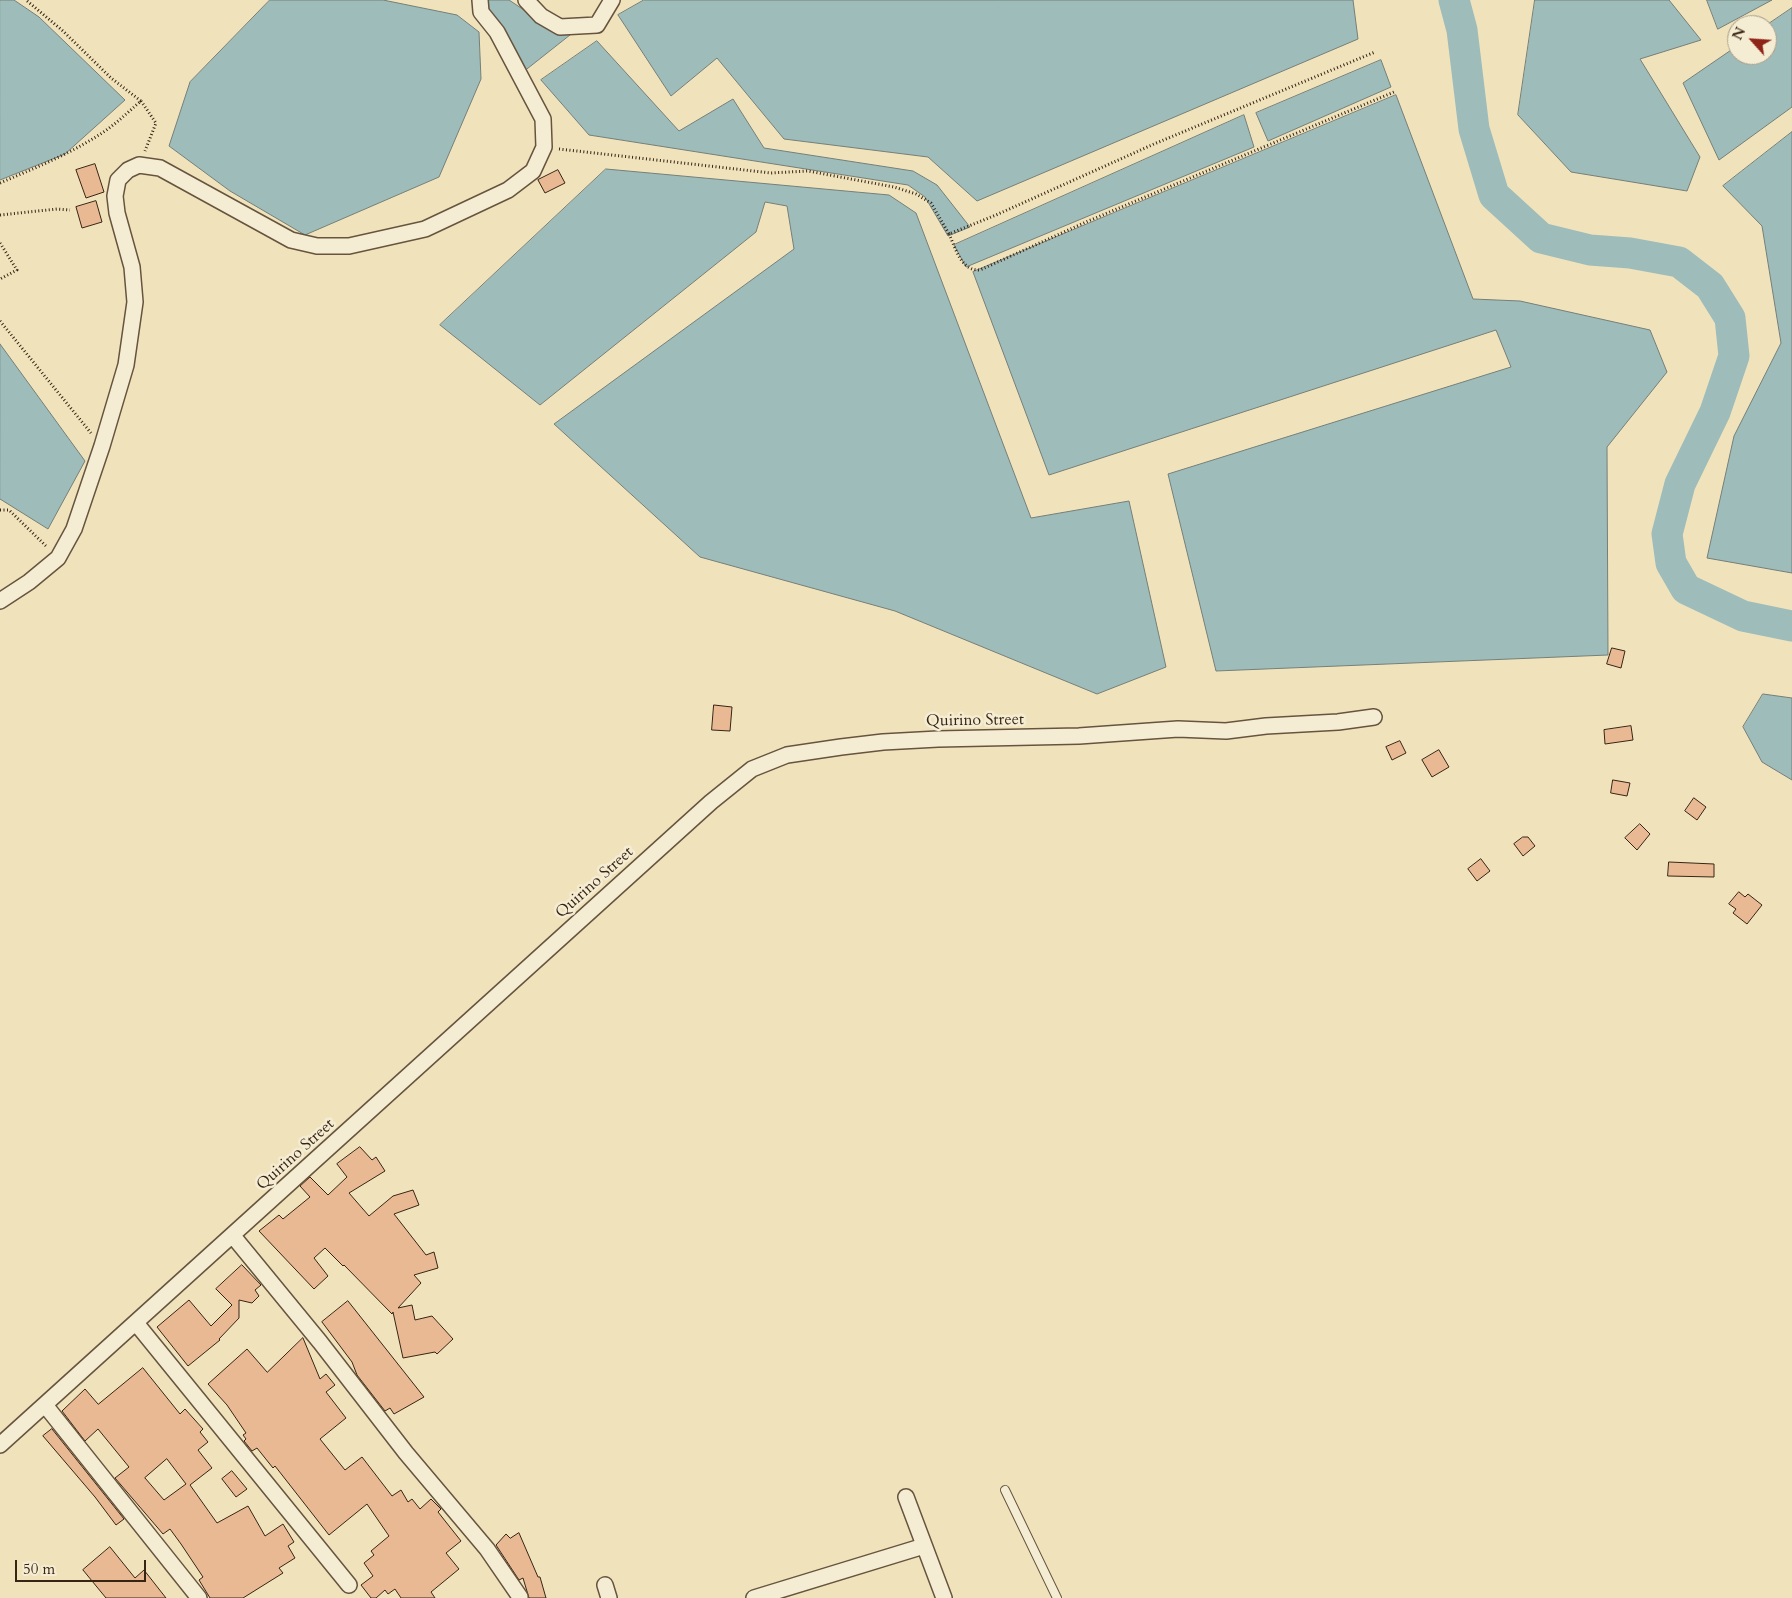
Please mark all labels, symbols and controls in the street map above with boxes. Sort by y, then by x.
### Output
north arrow [1727,15,1777,65]
text: N [1728,24,1750,43]
street label: Quirino Street [926,711,1024,731]
street label: Quirino Street [552,843,638,923]
street label: Quirino Street [253,1115,339,1195]
scale bar [18,1550,149,1582]
text: 50 m [23,1559,55,1579]

